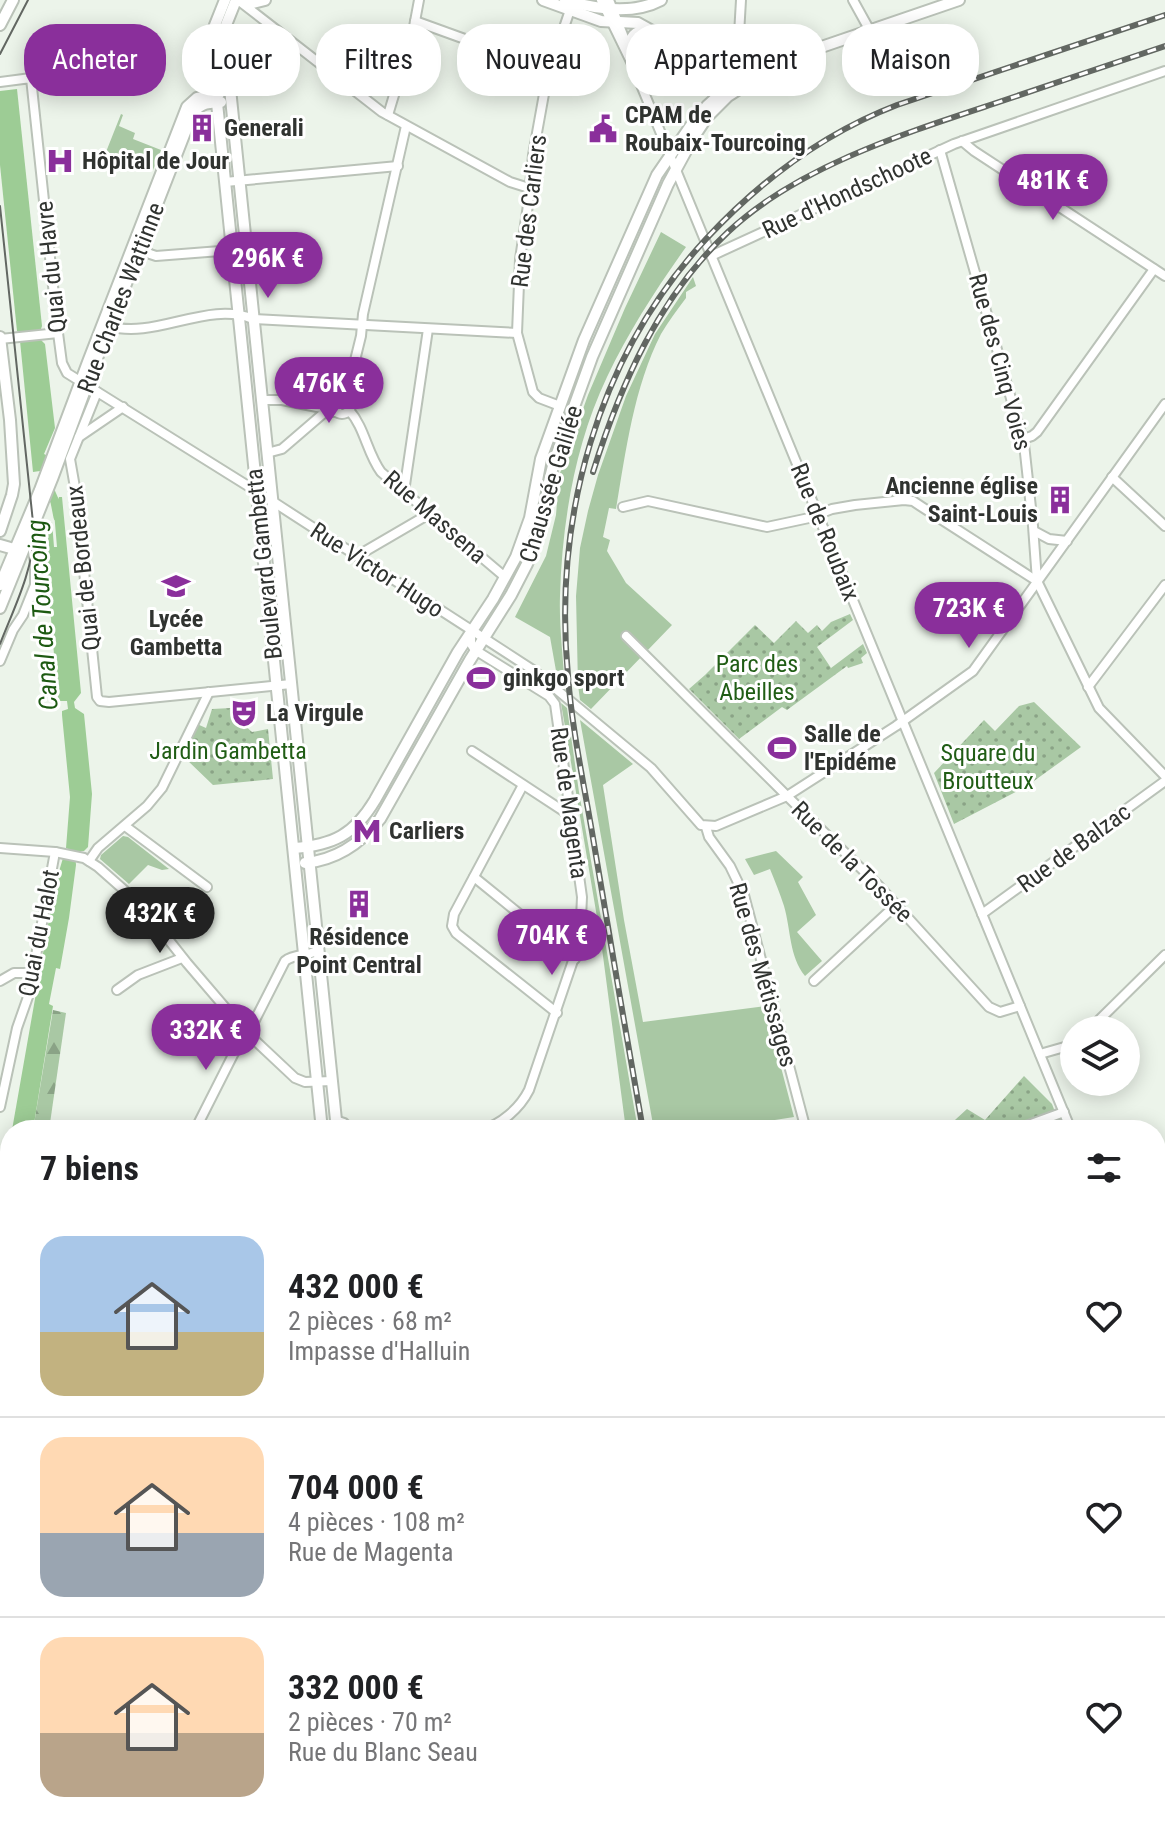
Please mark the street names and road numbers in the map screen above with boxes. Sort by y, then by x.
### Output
street label: Rue des Carliers [506,133,552,289]
street label: Rue d'Hondschoote [758,141,936,245]
street label: Rue Charles Wattinne [72,199,170,397]
street label: Quai du Havre [30,200,72,334]
street label: Rue des Cinq Voies [963,271,1037,453]
street label: Chaussée Galilée [514,402,588,566]
street label: Rue de Roubaix [785,459,865,605]
street label: Rue Massena [378,465,492,569]
street label: Boulevard Gambetta [240,467,288,661]
street label: Quai de Bordeaux [60,484,106,652]
street label: Rue Victor Hugo [305,517,449,623]
street label: Rue de Magenta [545,725,593,881]
street label: Rue de la Tossée [786,796,918,928]
street label: Rue de Balzac [1012,798,1136,898]
street label: Quai du Halot [13,867,65,999]
street label: Rue des Métissages [723,880,803,1070]

